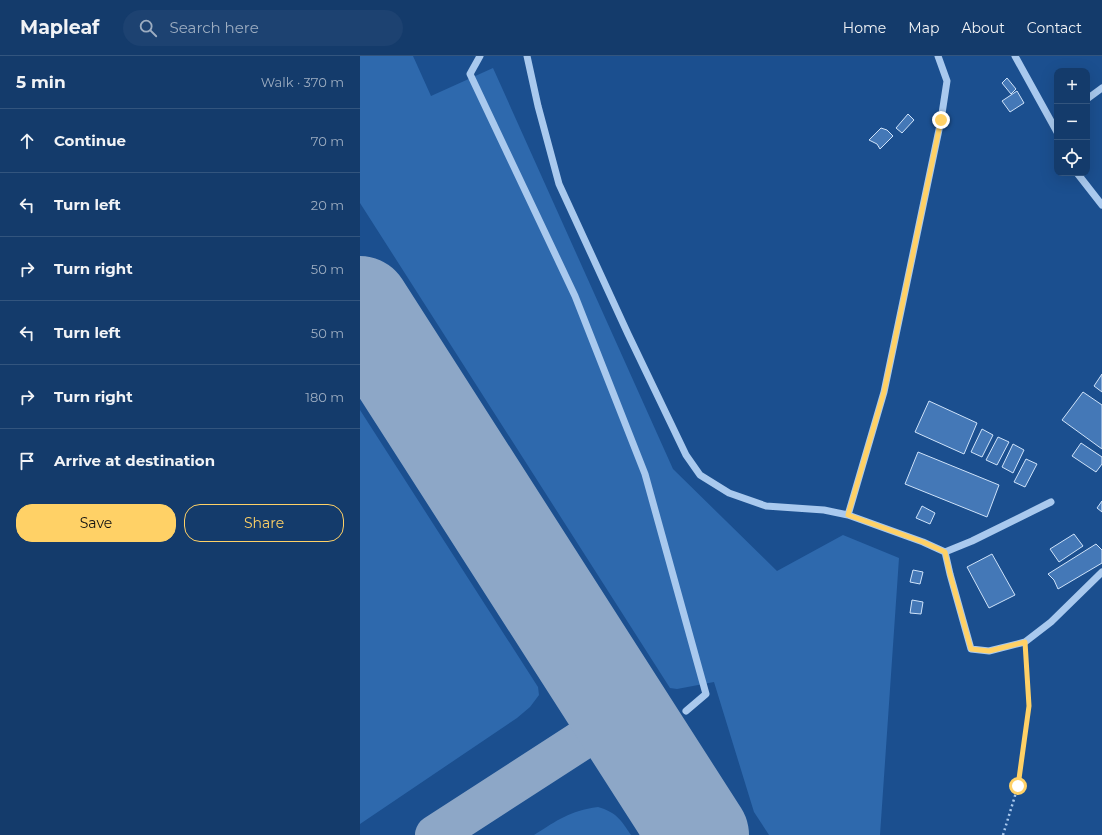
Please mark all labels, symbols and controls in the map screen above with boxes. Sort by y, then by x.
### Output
search box [123,10,403,46]
text: Mapleaf [20,16,99,39]
icon: search [137,17,159,39]
text: Search here [169,18,259,37]
text: Home [843,19,886,37]
text: Map [908,19,939,37]
text: About [961,19,1005,37]
text: Contact [1027,19,1082,37]
map controls [1054,68,1090,176]
button: + [1054,68,1090,104]
text: 5 min [16,72,66,92]
text: Walk · 370 m [261,74,344,90]
button: − [1054,104,1090,140]
route end [932,111,950,129]
icon: ahead [16,130,38,152]
text: Continue [54,131,126,150]
text: 70 m [311,133,344,149]
button: locate [1054,140,1090,176]
icon: left [16,194,38,216]
text: Turn left [54,195,121,214]
text: 20 m [311,197,344,213]
icon: right [16,258,38,280]
text: Turn right [54,259,133,278]
text: 50 m [311,261,344,277]
icon: left [16,322,38,344]
text: Turn left [54,323,121,342]
text: 50 m [311,325,344,341]
icon: right [16,386,38,408]
text: Turn right [54,387,133,406]
text: 180 m [305,389,344,405]
icon: arrive [16,450,38,472]
text: Arrive at destination [54,451,215,470]
button: Save [16,504,176,542]
button: Share [184,504,344,542]
route start [1009,777,1027,795]

